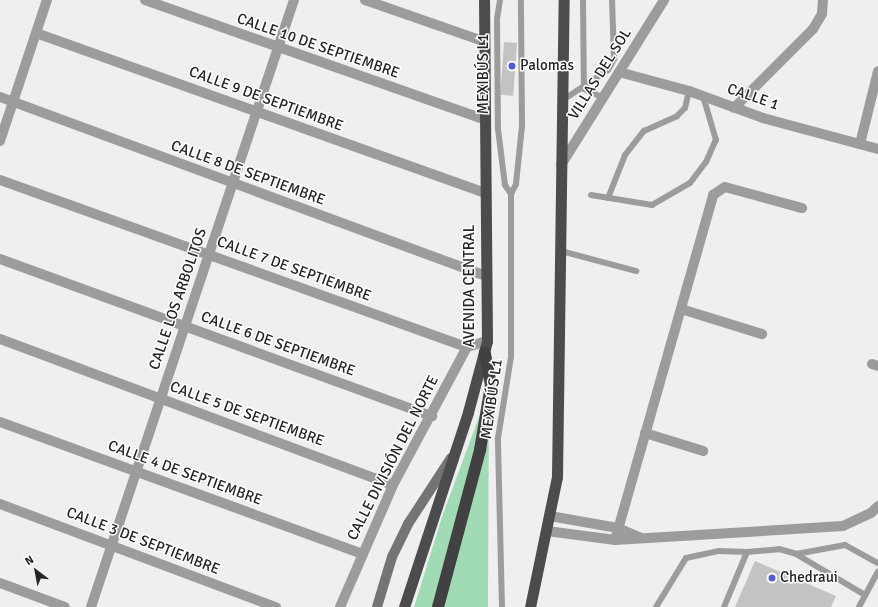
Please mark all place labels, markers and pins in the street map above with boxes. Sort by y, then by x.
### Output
place label: Palomas [520,57,574,75]
marker: Palomas [507,61,517,71]
place label: Chedraui [780,569,838,587]
marker: Chedraui [767,573,777,583]

